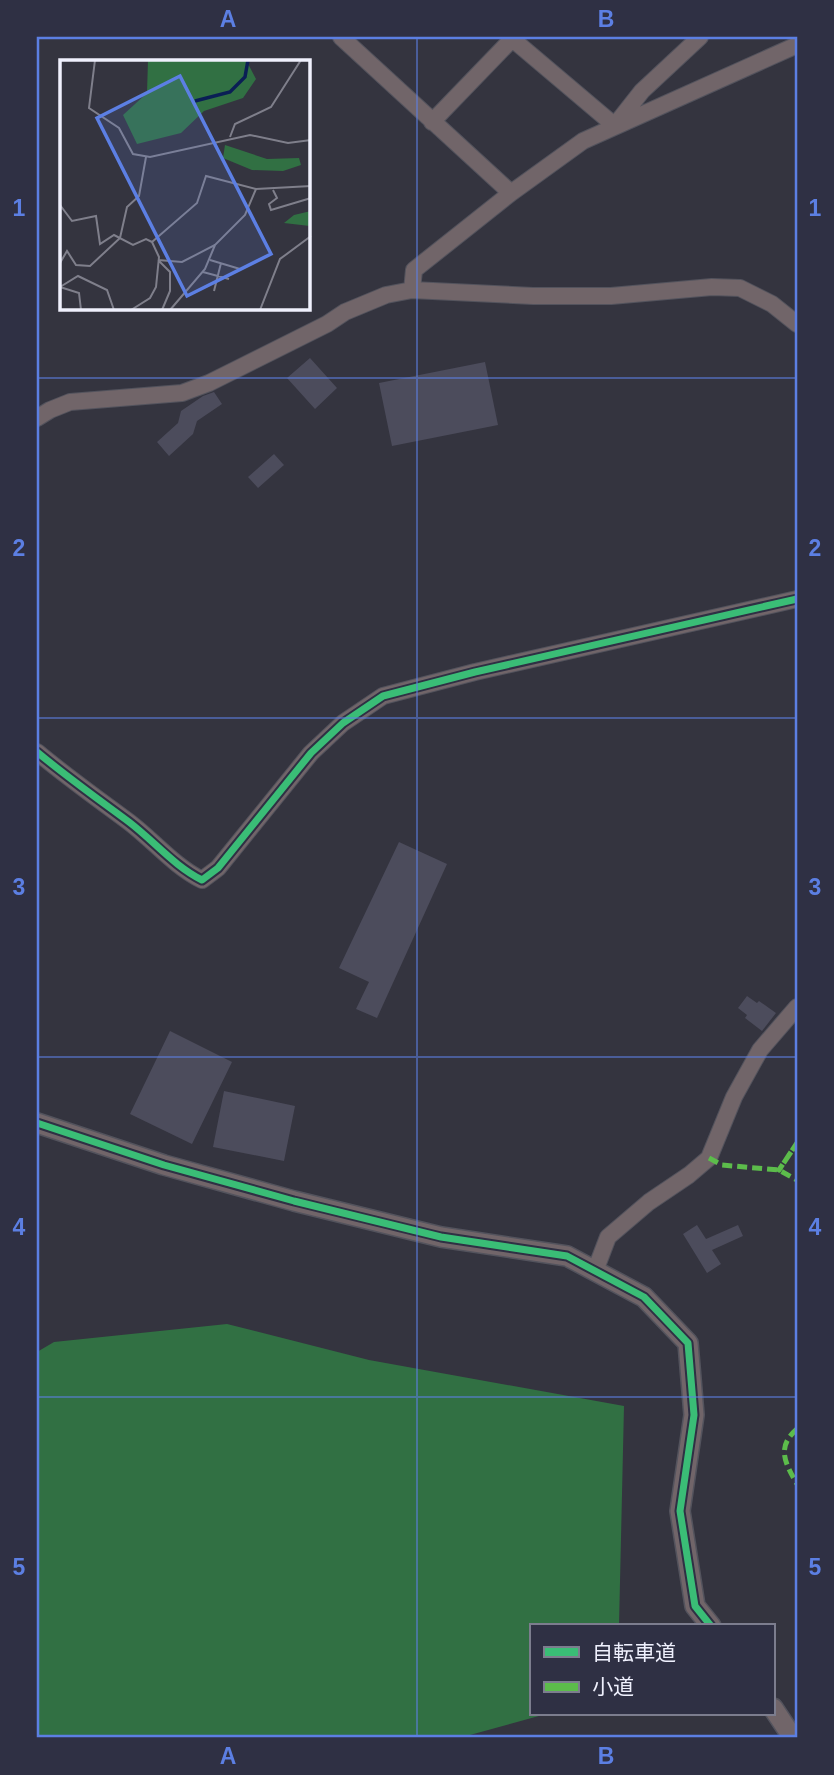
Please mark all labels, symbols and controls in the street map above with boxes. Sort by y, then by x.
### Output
text: A [220,6,236,32]
text: B [598,6,614,32]
inset map [60,60,310,310]
text: 1 [13,195,26,221]
text: 1 [809,195,822,221]
text: 2 [13,535,25,561]
text: 2 [809,535,821,561]
text: 3 [13,874,25,900]
text: 3 [809,874,821,900]
text: 4 [13,1214,26,1240]
text: 4 [809,1214,822,1240]
text: 5 [13,1554,26,1580]
text: 5 [809,1554,822,1580]
legend [530,1624,774,1716]
text: 自転車道 [592,1641,676,1664]
text: 小道 [592,1675,634,1698]
text: A [220,1743,236,1769]
text: B [598,1743,614,1769]

